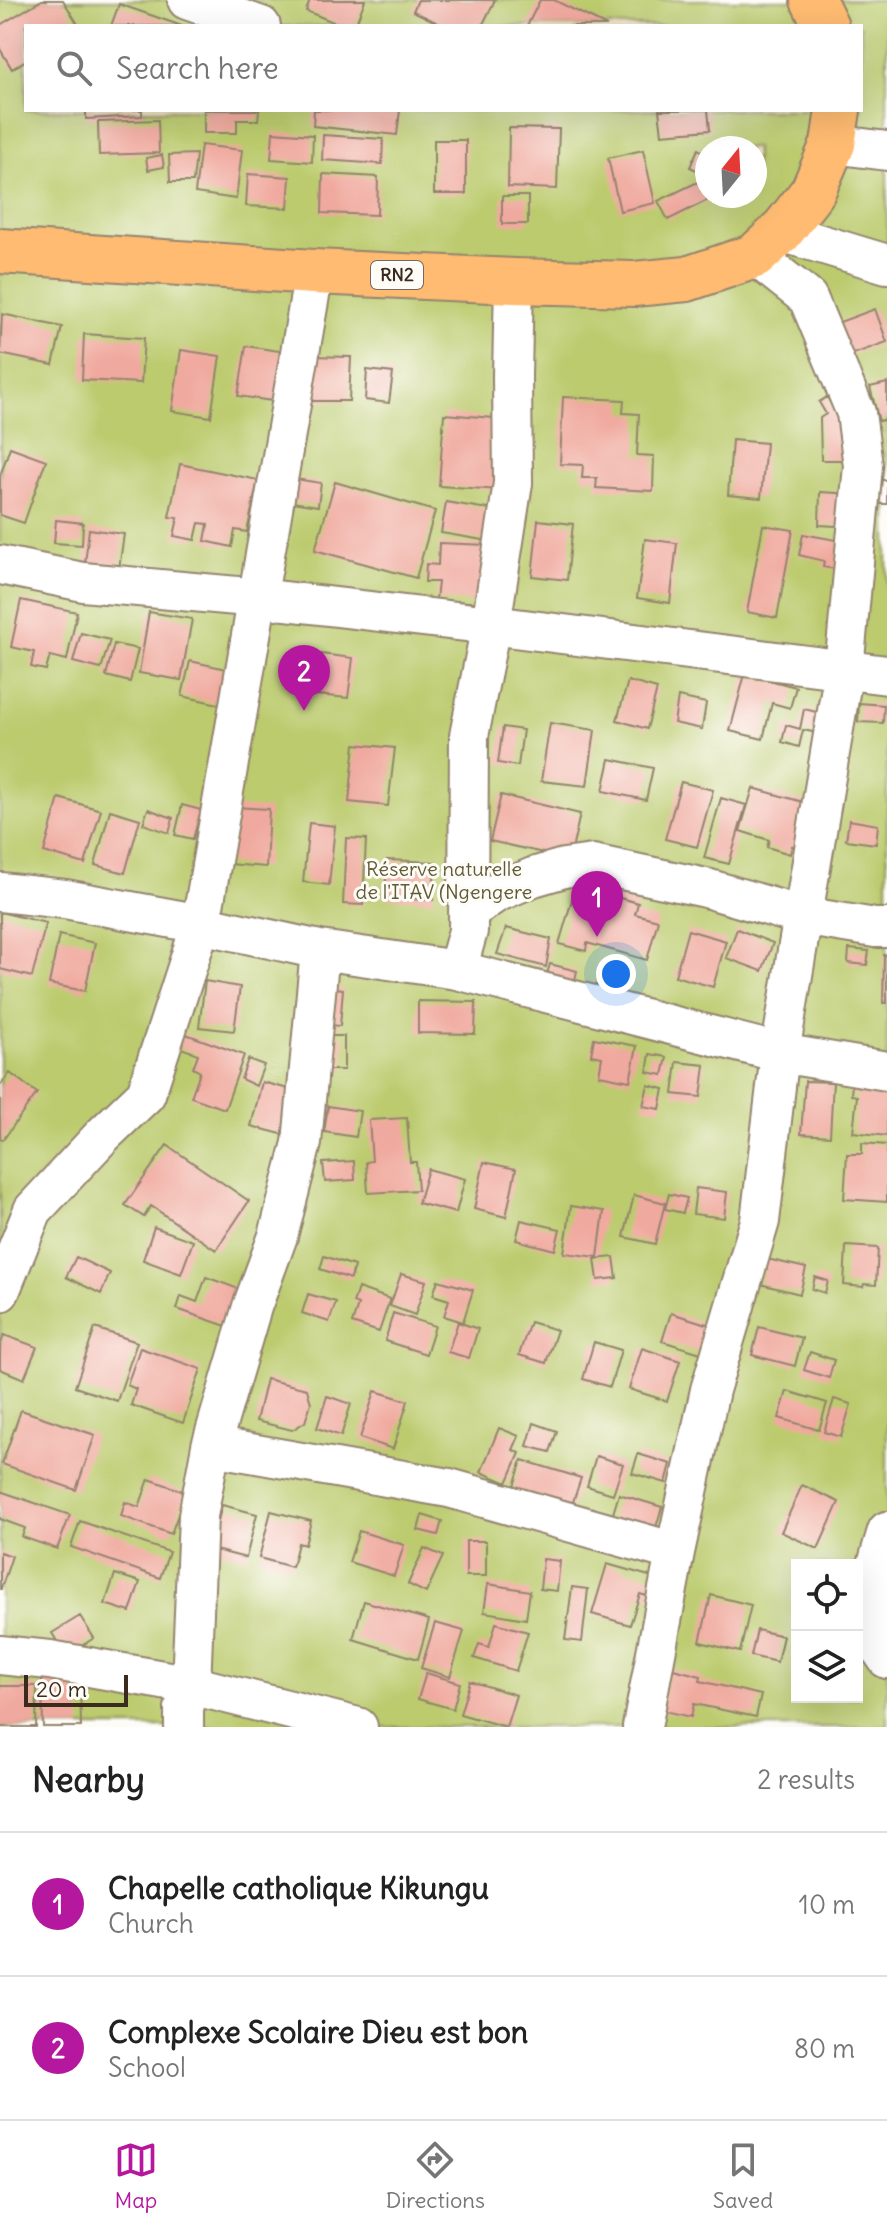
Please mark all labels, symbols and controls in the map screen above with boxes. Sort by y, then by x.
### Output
search box [24,24,863,112]
icon: search [52,46,96,90]
text: Search here [116,49,279,87]
north arrow [695,136,767,208]
road number: RN2 [371,261,423,289]
pin: 2 [278,645,330,711]
park label: Réserve naturelle de l'ITAV (Ngengere [356,856,532,904]
pin: 1 [571,871,623,937]
your location [596,954,636,994]
map controls [791,1559,863,1703]
button: locate [791,1559,863,1631]
button: layers [791,1631,863,1703]
scale bar [24,1671,128,1707]
text: 20 m [36,1675,87,1703]
text: Nearby [32,1758,145,1801]
text: 2 results [757,1763,855,1796]
text: Chapelle catholique Kikungu [108,1869,489,1907]
text: 1 [53,1888,63,1921]
text: 10 m [799,1888,855,1921]
text: Church [108,1907,194,1940]
text: Complexe Scolaire Dieu est bon [108,2013,528,2051]
text: 2 [51,2032,65,2065]
text: 80 m [794,2032,855,2065]
text: School [108,2051,186,2084]
tab: Map [114,2138,158,2214]
tab: Directions [386,2138,485,2214]
tab: Saved [713,2138,773,2214]

